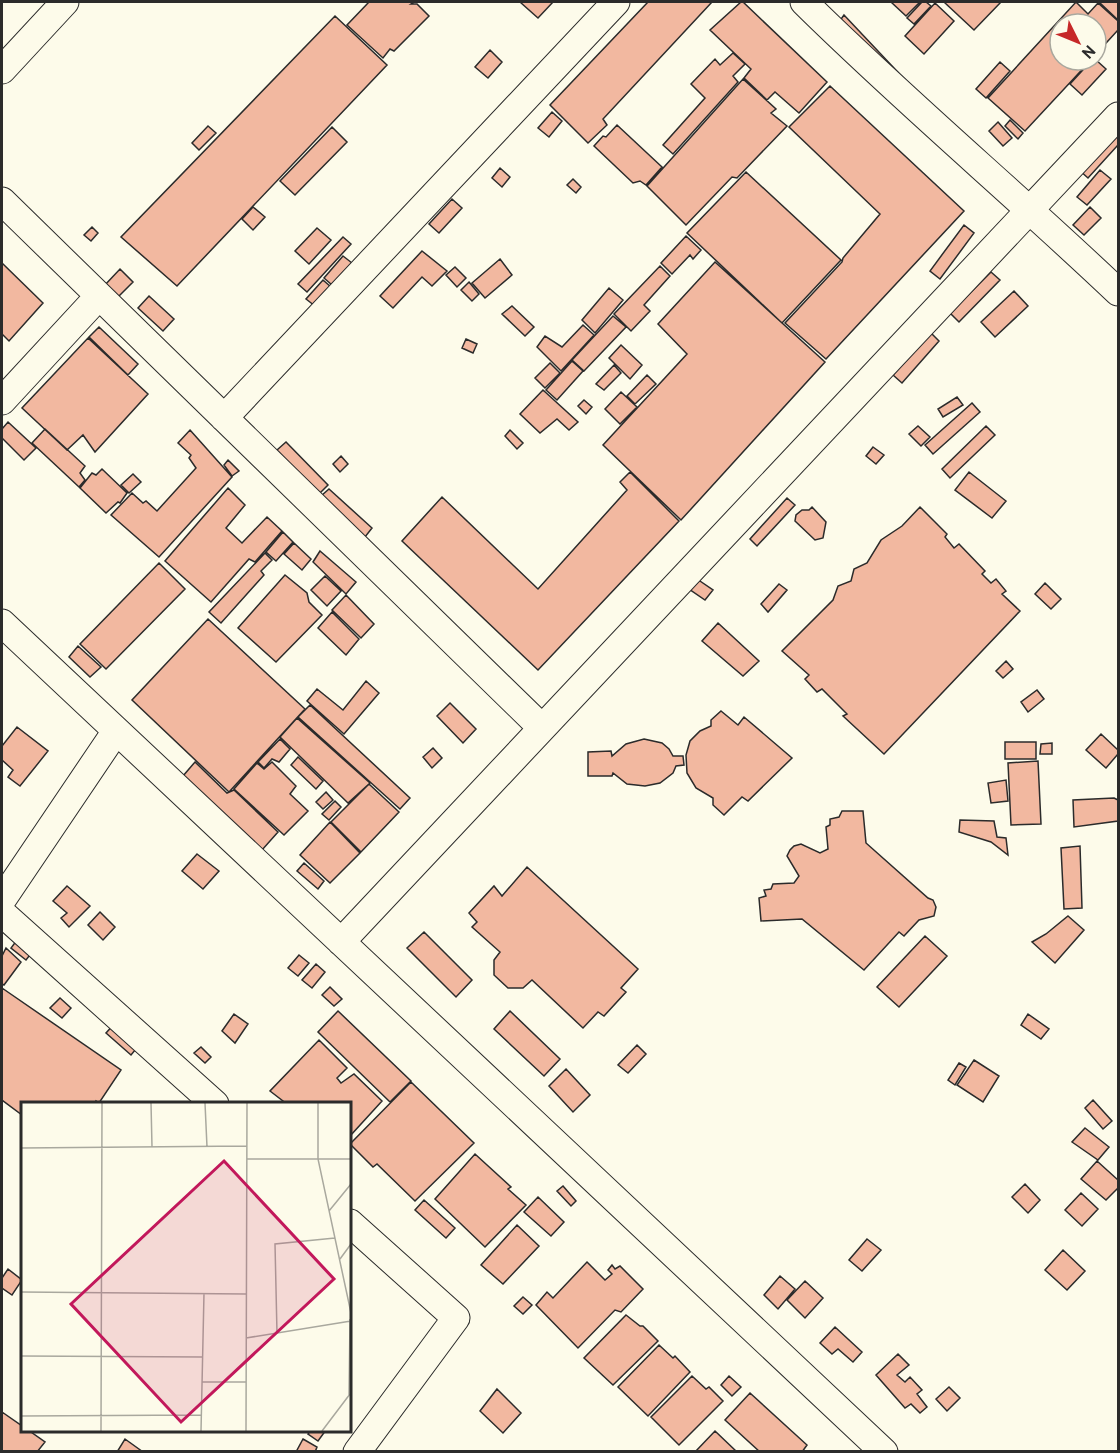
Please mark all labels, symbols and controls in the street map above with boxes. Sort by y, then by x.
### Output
north arrow [1048,12,1108,72]
text: N [1076,40,1099,62]
inset map [21,1102,351,1432]

